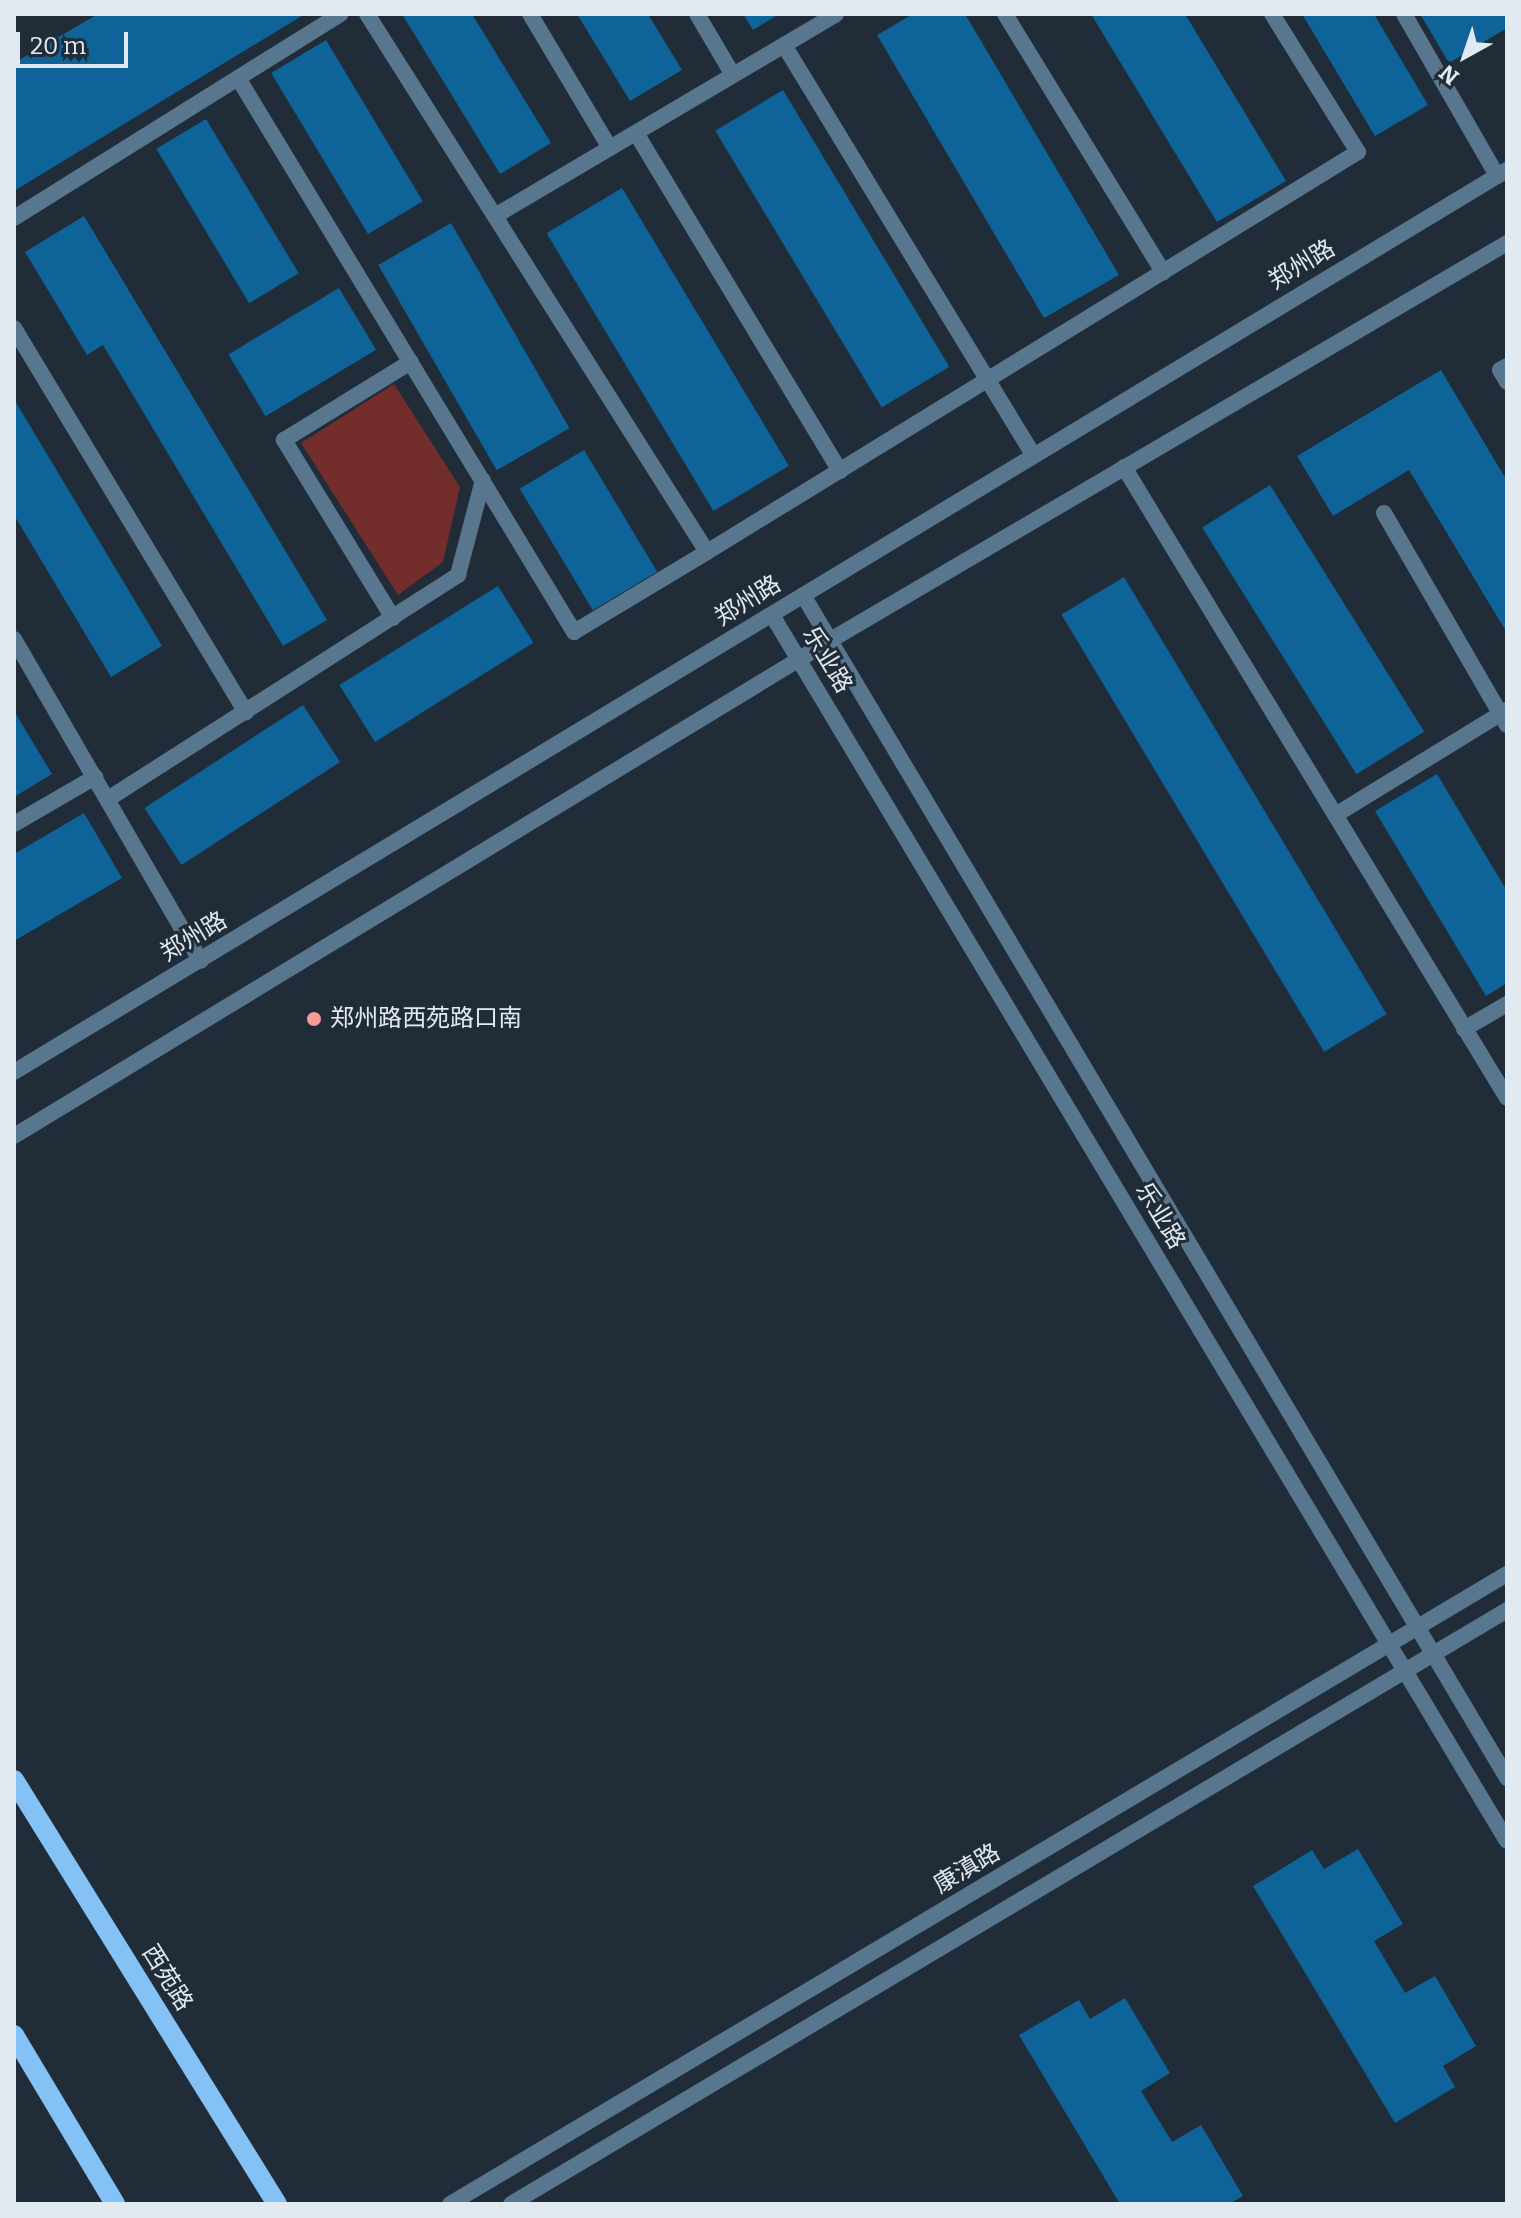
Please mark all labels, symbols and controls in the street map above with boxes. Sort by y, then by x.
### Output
scale bar [20,16,132,66]
north arrow [1425,16,1505,96]
text: 20 m [30,32,86,60]
text: N [1434,59,1464,91]
street label: 郑州路 [1264,234,1340,296]
street label: 郑州路 [710,570,786,632]
street label: 乐业路 [796,622,858,698]
street label: 郑州路 [156,906,232,968]
place label: 郑州路西苑路口南 [330,1005,522,1033]
marker: 郑州路西苑路口南 [305,1010,323,1028]
street label: 乐业路 [1129,1178,1191,1254]
street label: 康滇路 [929,1838,1005,1900]
street label: 西苑路 [136,1940,198,2016]

